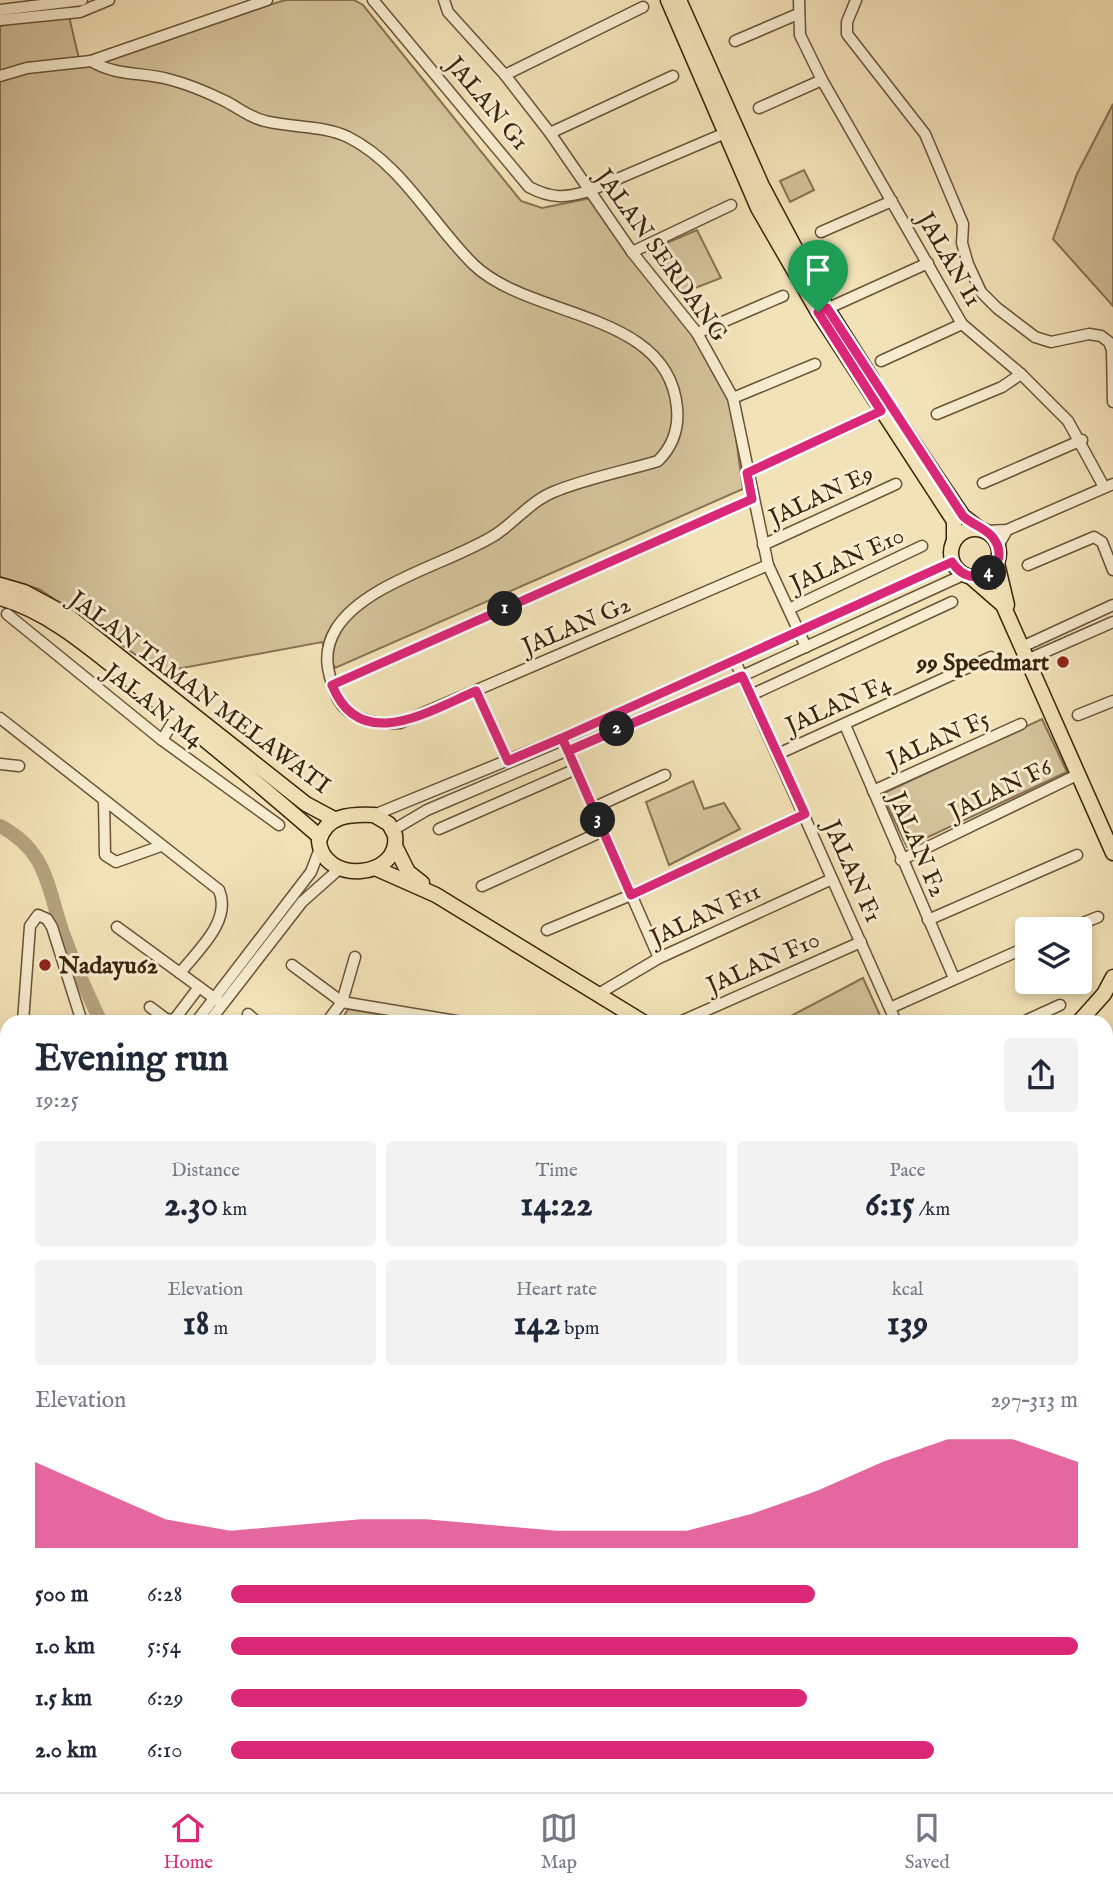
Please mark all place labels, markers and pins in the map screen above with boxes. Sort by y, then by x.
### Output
pin [788,240,848,312]
pin: 4 [972,556,1006,590]
pin: 1 [488,592,522,626]
place label: 99 Speedmart [916,648,1050,679]
marker: 99 Speedmart [1055,654,1071,670]
pin: 2 [600,712,634,746]
pin: 3 [580,802,616,838]
place label: Nadayu62 [58,951,158,982]
marker: Nadayu62 [37,957,53,973]

